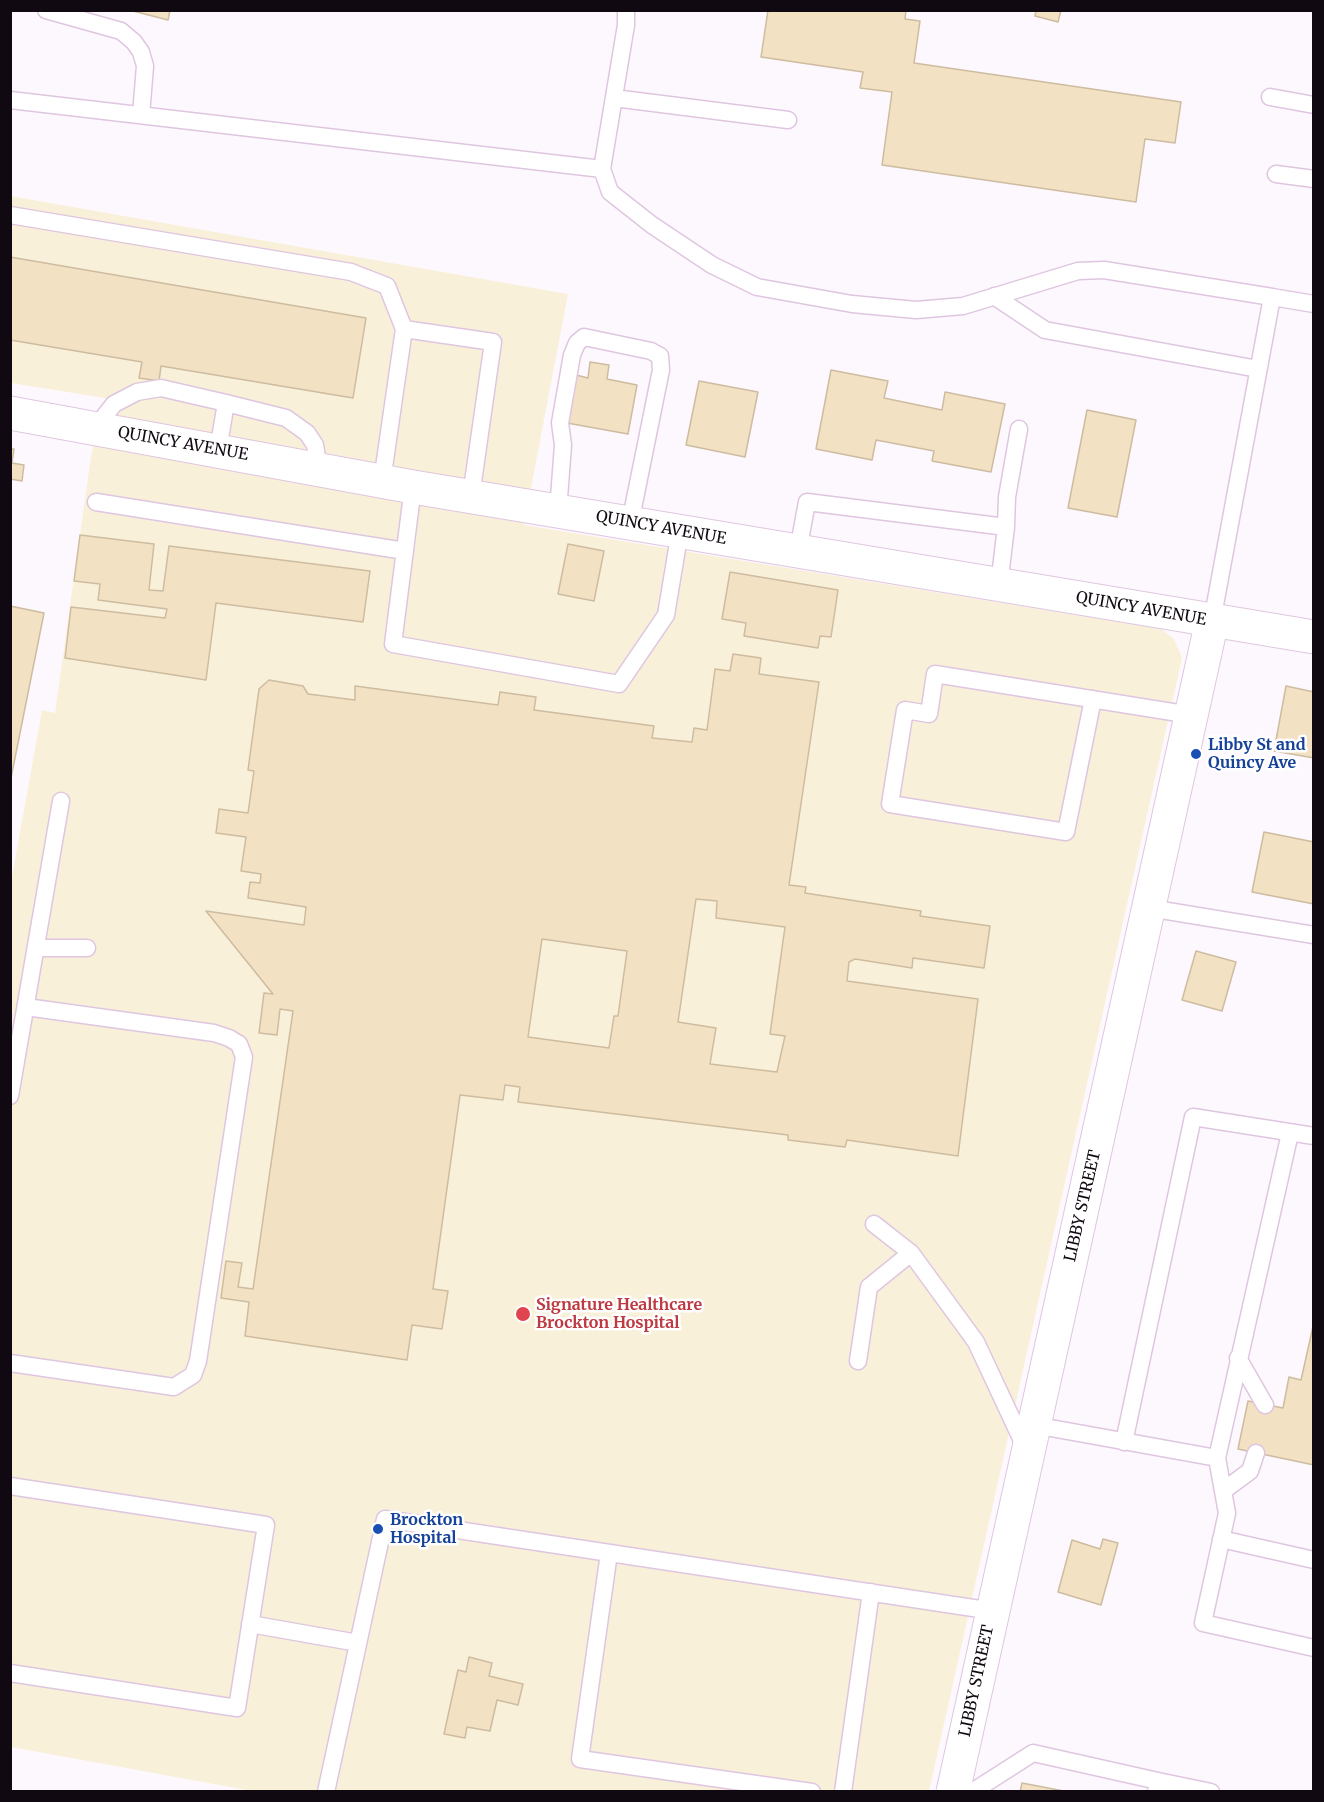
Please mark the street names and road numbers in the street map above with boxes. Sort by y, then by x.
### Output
street label: QUINCY AVENUE [116,423,250,465]
street label: QUINCY AVENUE [594,507,728,549]
street label: QUINCY AVENUE [1074,588,1208,630]
street label: LIBBY STREET [1061,1148,1105,1264]
street label: LIBBY STREET [956,1623,998,1739]

